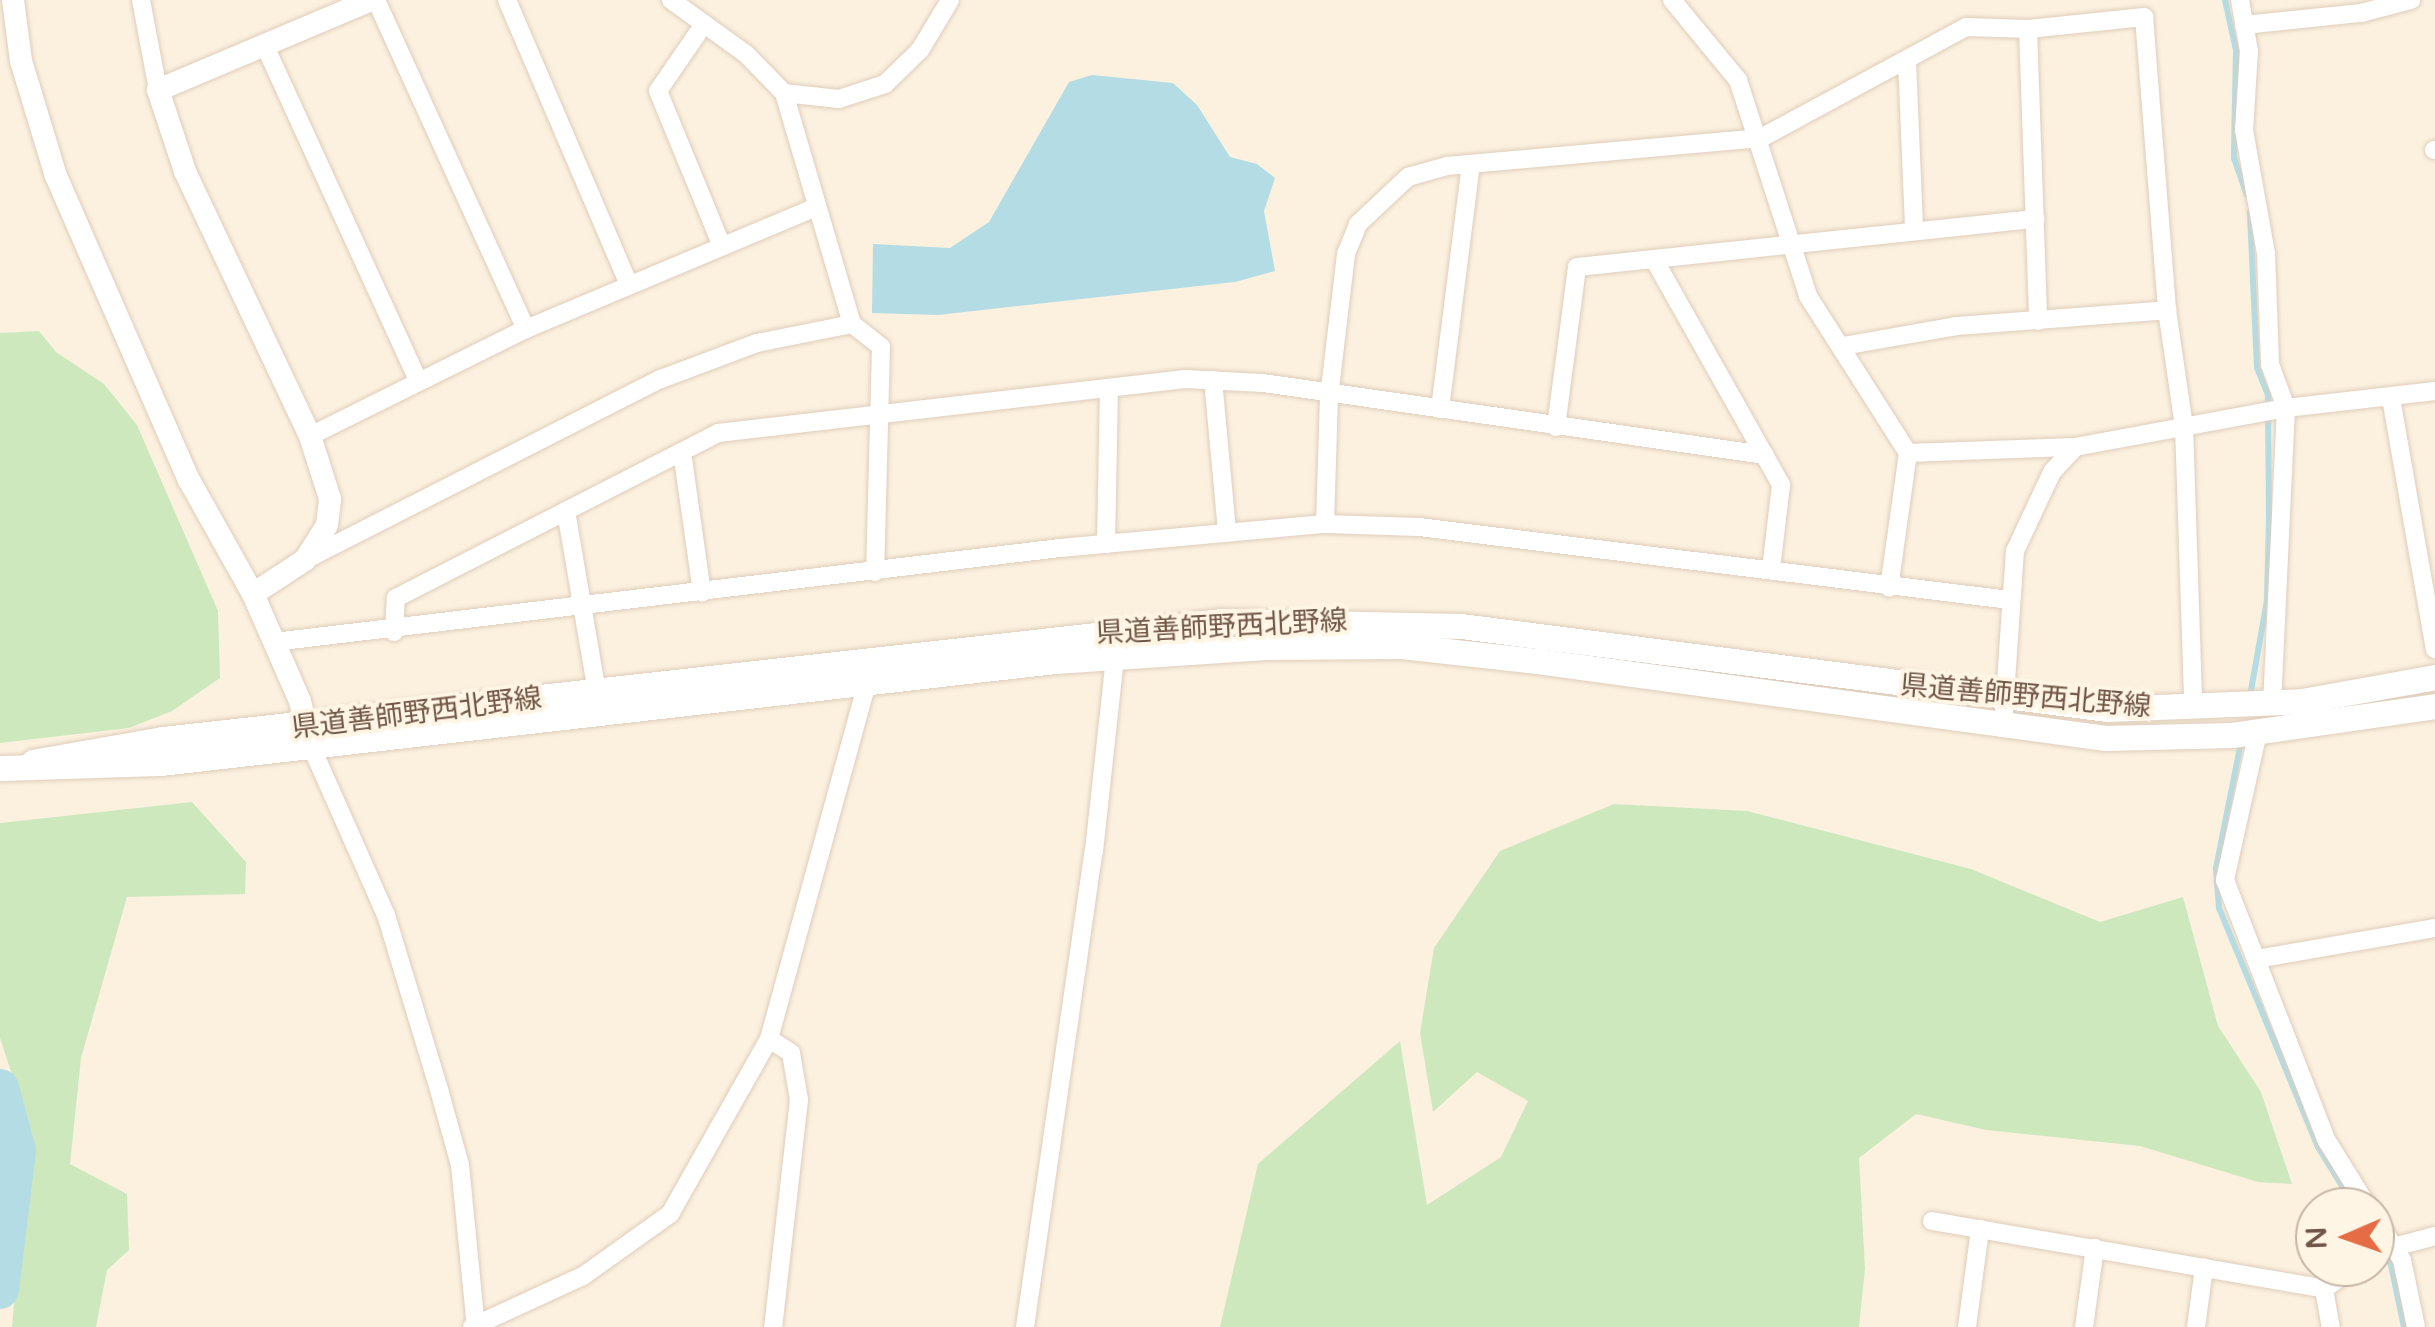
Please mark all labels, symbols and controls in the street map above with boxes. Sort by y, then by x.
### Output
street label: 県道善師野西北野線 [1095,604,1349,650]
street label: 県道善師野西北野線 [1899,668,2153,724]
street label: 県道善師野西北野線 [290,681,544,745]
north arrow [2295,1187,2395,1287]
text: N [2300,1226,2334,1250]

